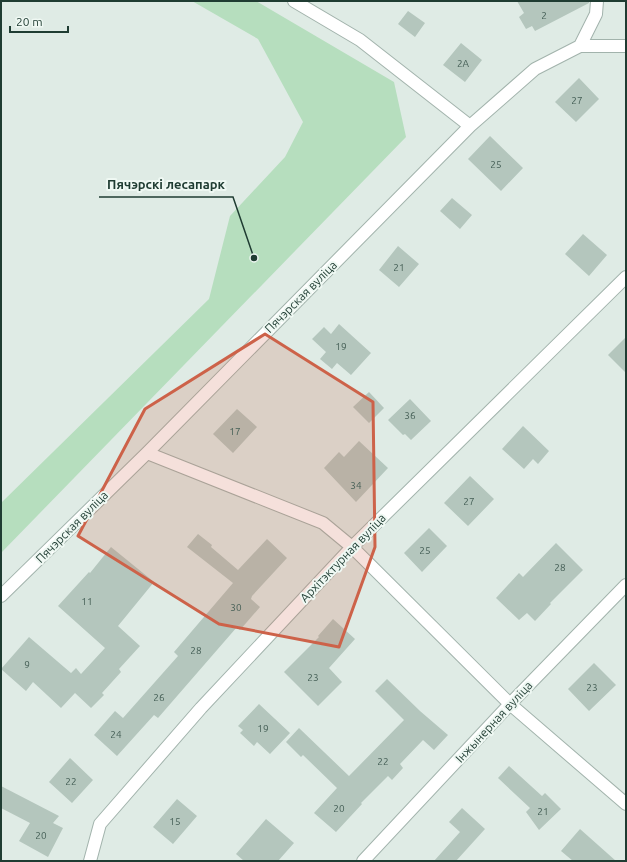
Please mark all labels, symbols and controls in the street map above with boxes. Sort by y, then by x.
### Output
scale bar [10,8,68,34]
house number: 2 [541,10,547,21]
text: 20 m [16,15,43,28]
house number: 2А [457,58,470,69]
house number: 27 [571,95,583,106]
house number: 25 [490,159,502,170]
callout: Пячэрскі лесапарк [99,172,233,197]
text: Пячэрскі лесапарк [107,177,225,191]
street label: Пячэрская вуліца [262,258,339,335]
house number: 21 [393,262,405,273]
house number: 19 [335,341,347,352]
house number: 36 [404,410,416,421]
house number: 17 [229,426,241,437]
house number: 34 [350,480,362,491]
street label: Пячэрская вуліца [33,488,110,565]
house number: 27 [463,496,475,507]
street label: Архітэктурная вуліца [297,511,388,604]
house number: 25 [419,545,431,556]
house number: 28 [554,562,566,573]
house number: 11 [81,596,93,607]
house number: 30 [230,602,242,613]
house number: 28 [190,645,202,656]
house number: 9 [24,659,30,670]
house number: 23 [307,672,319,683]
street label: Інжынерная вуліца [453,678,535,765]
house number: 23 [586,682,598,693]
house number: 26 [153,692,165,703]
house number: 19 [257,723,269,734]
house number: 24 [110,729,122,740]
house number: 22 [377,756,389,767]
house number: 22 [65,776,77,787]
house number: 20 [333,803,345,814]
house number: 21 [537,806,549,817]
house number: 15 [169,816,181,827]
house number: 20 [35,830,47,841]

